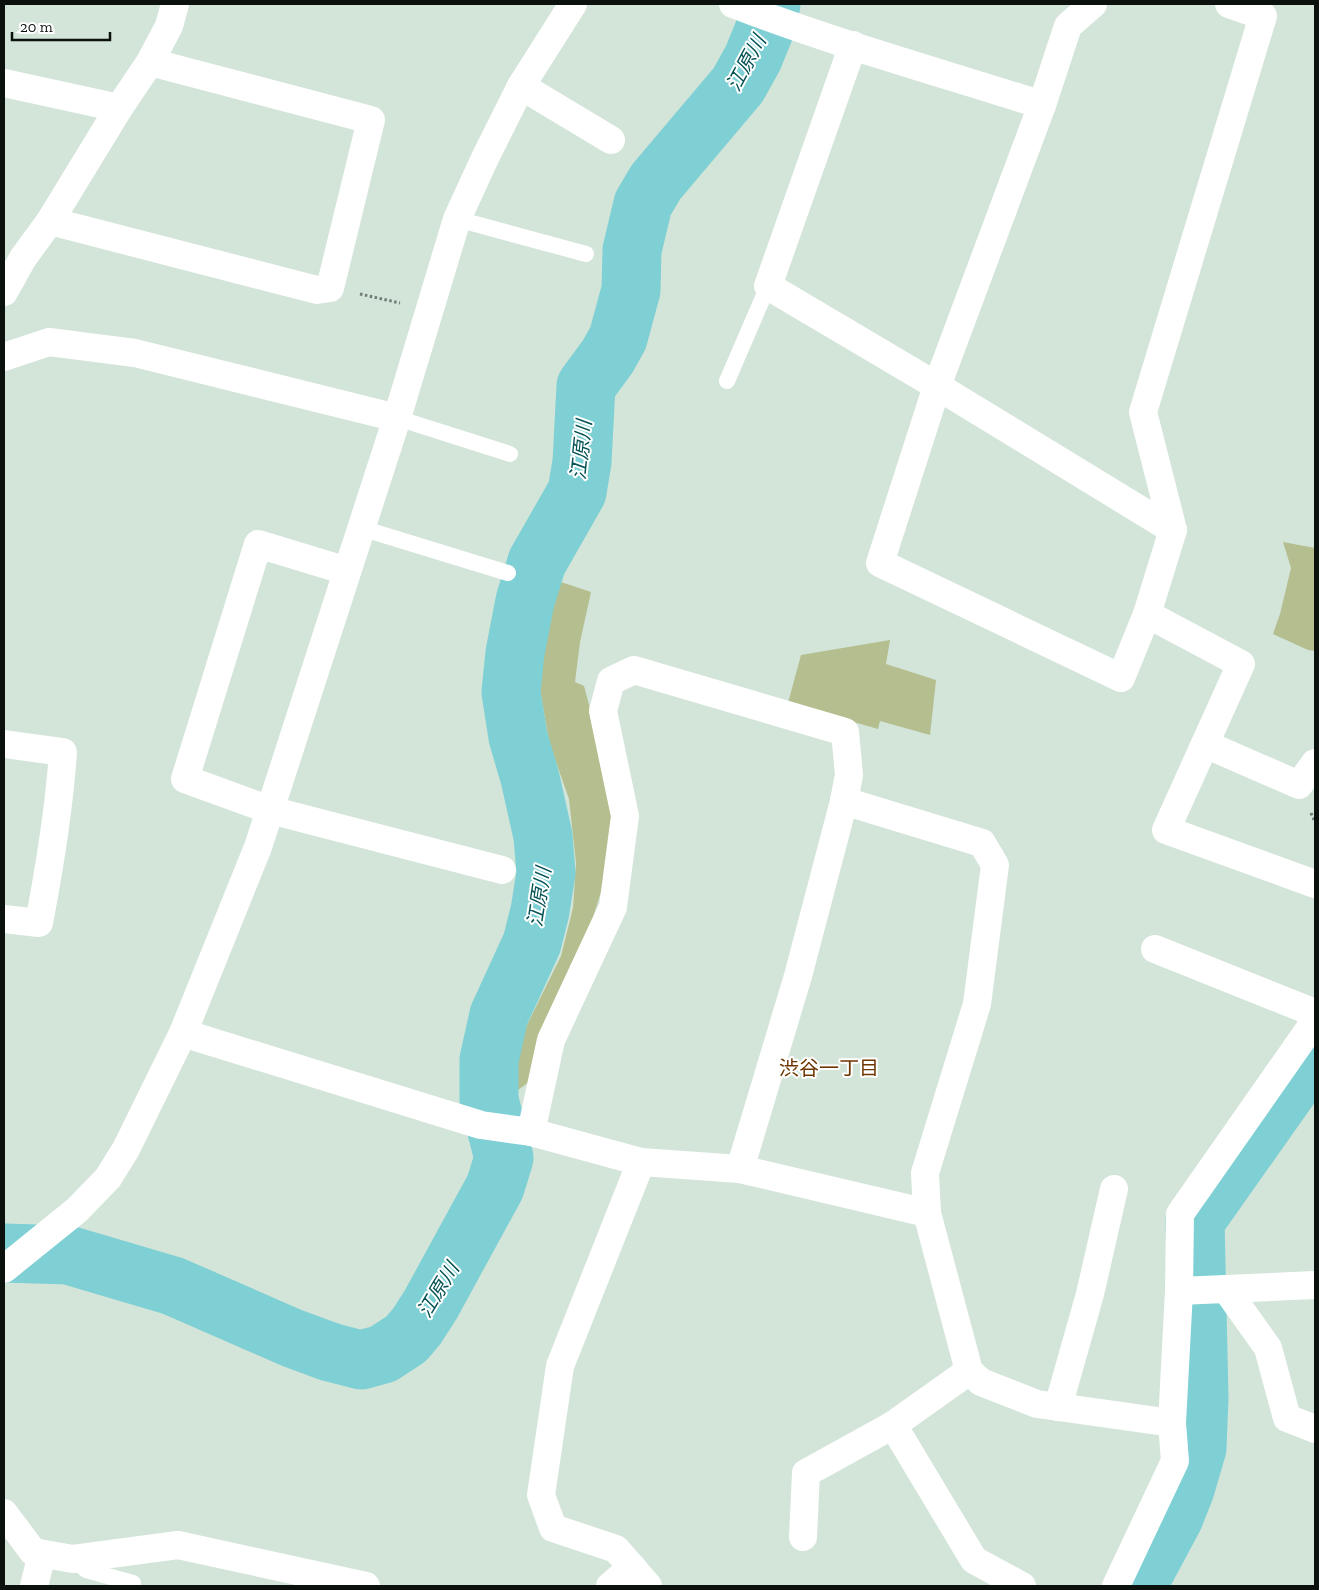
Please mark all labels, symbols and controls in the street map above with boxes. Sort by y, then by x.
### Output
scale bar [12,10,110,42]
text: 20 m [20,18,53,36]
water label: 江原川 [721,29,772,95]
water label: 江原川 [566,417,596,481]
water label: 江原川 [522,864,556,929]
district label: 渋谷一丁目 [779,1056,879,1080]
water label: 江原川 [412,1256,465,1322]

